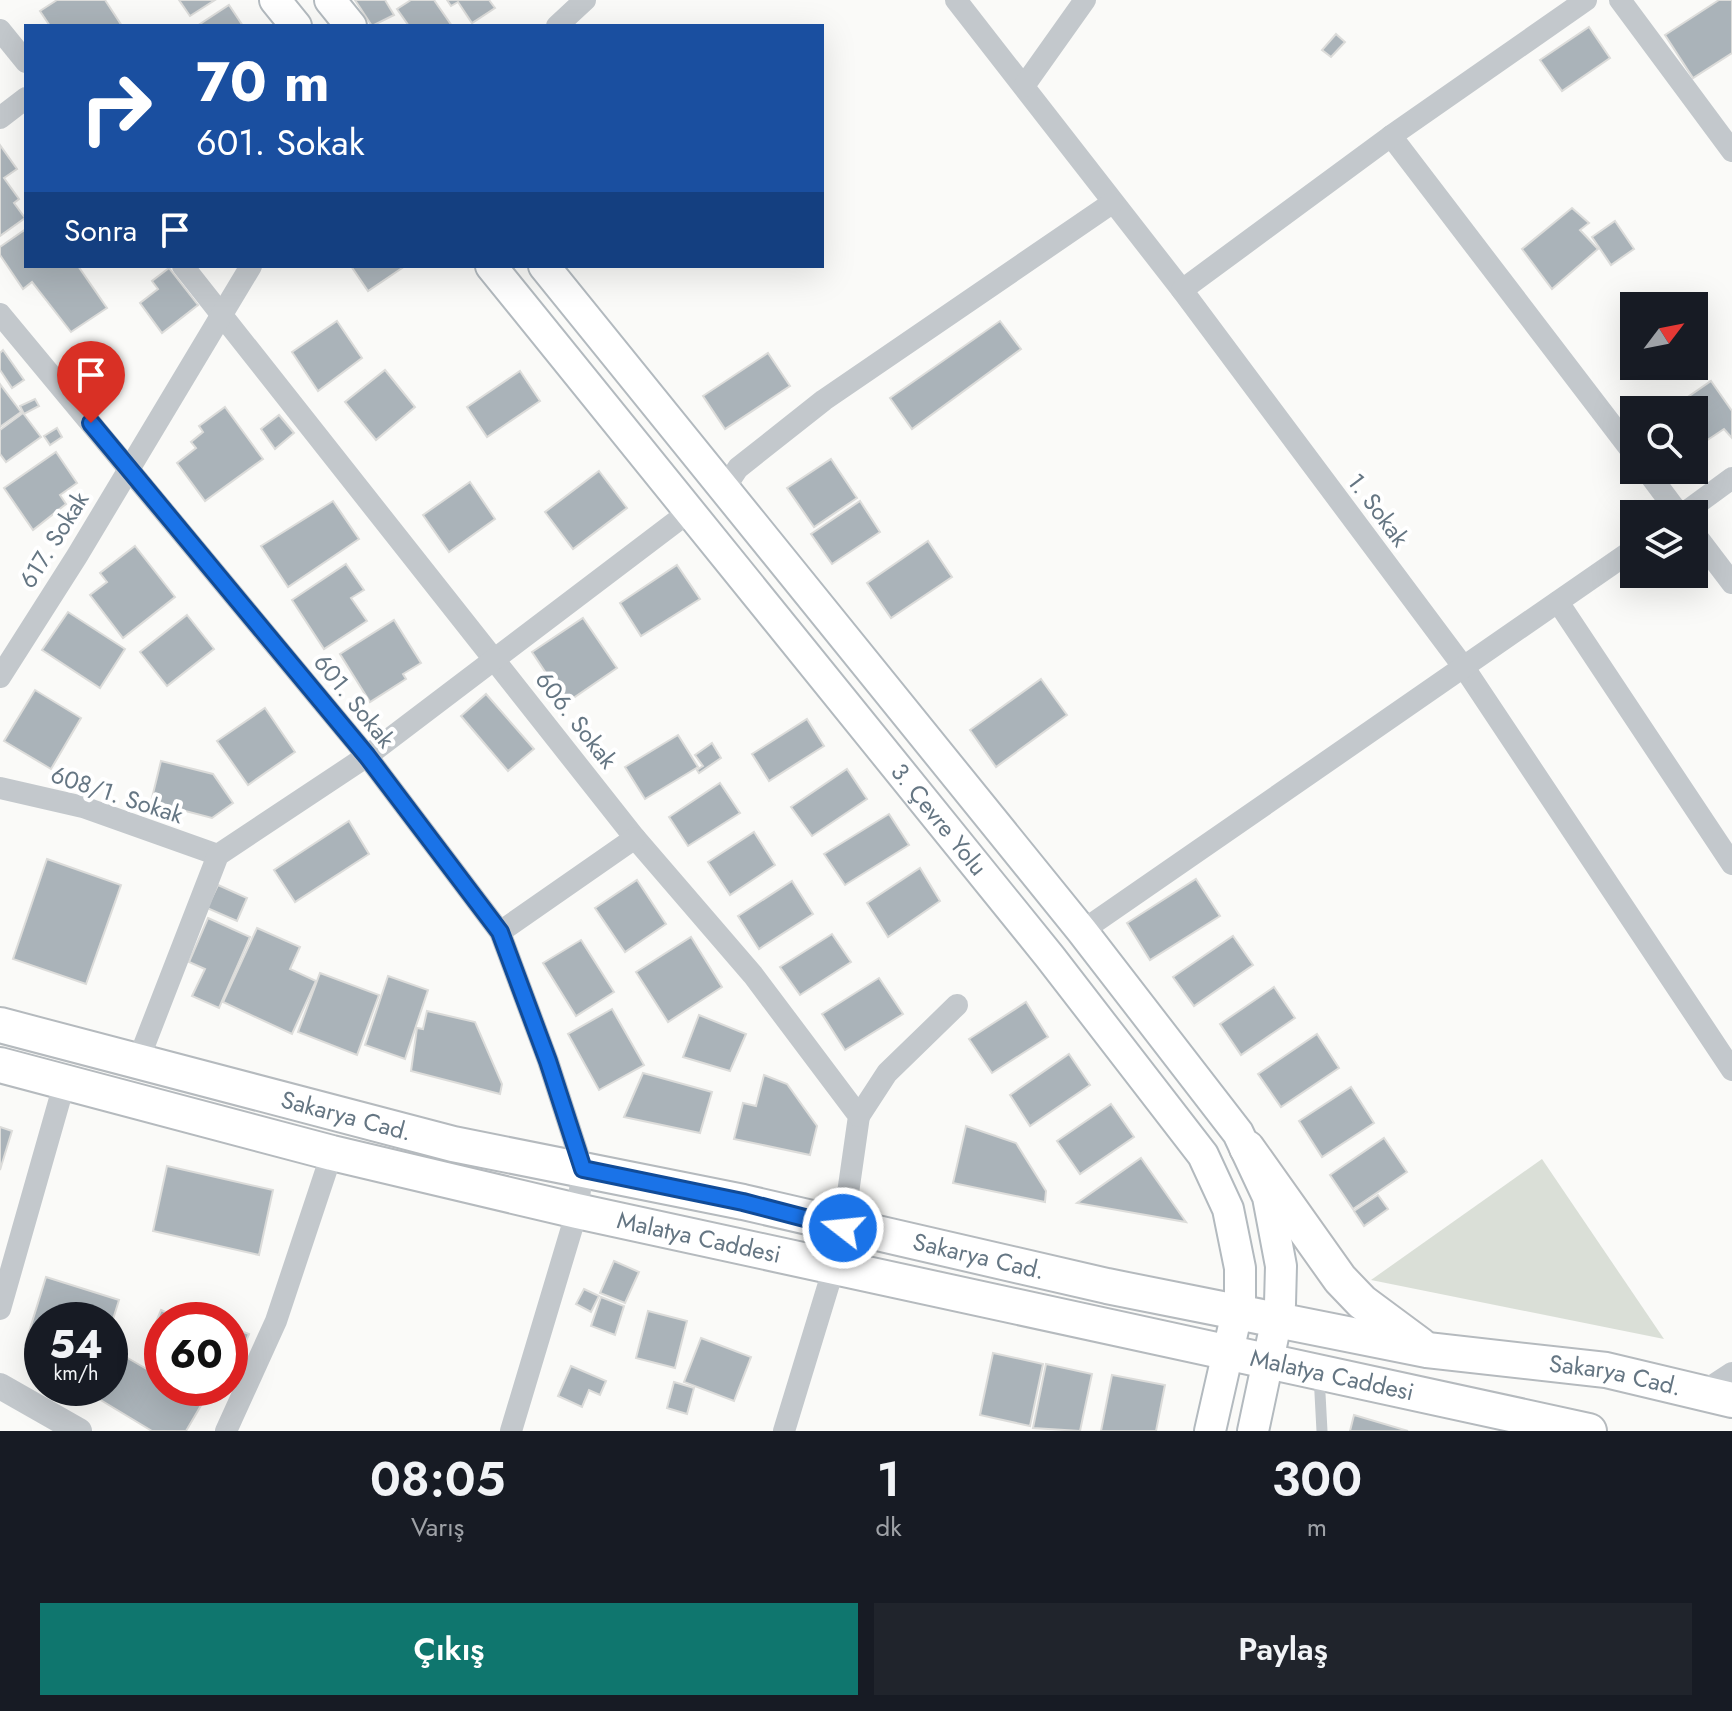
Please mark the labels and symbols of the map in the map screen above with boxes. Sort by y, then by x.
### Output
north arrow [1620,292,1708,380]
pin [57,341,125,423]
street label: 1. Sokak [1339,466,1418,554]
street label: 617. Sokak [10,484,97,595]
street label: 601. Sokak [305,646,404,756]
street label: 606. Sokak [527,663,626,776]
street label: 3. Çevre Yolu [883,755,996,883]
street label: 608/1. Sokak [46,757,188,833]
street label: Sakarya Cad. [277,1082,416,1149]
position arrow [801,1186,885,1270]
street label: Malatya Caddesi [614,1202,784,1272]
street label: Sakarya Cad. [910,1224,1048,1288]
speed limit sign: 60 [144,1302,248,1406]
street label: Malatya Caddesi [1247,1340,1417,1409]
street label: Sakarya Cad. [1547,1346,1685,1404]

